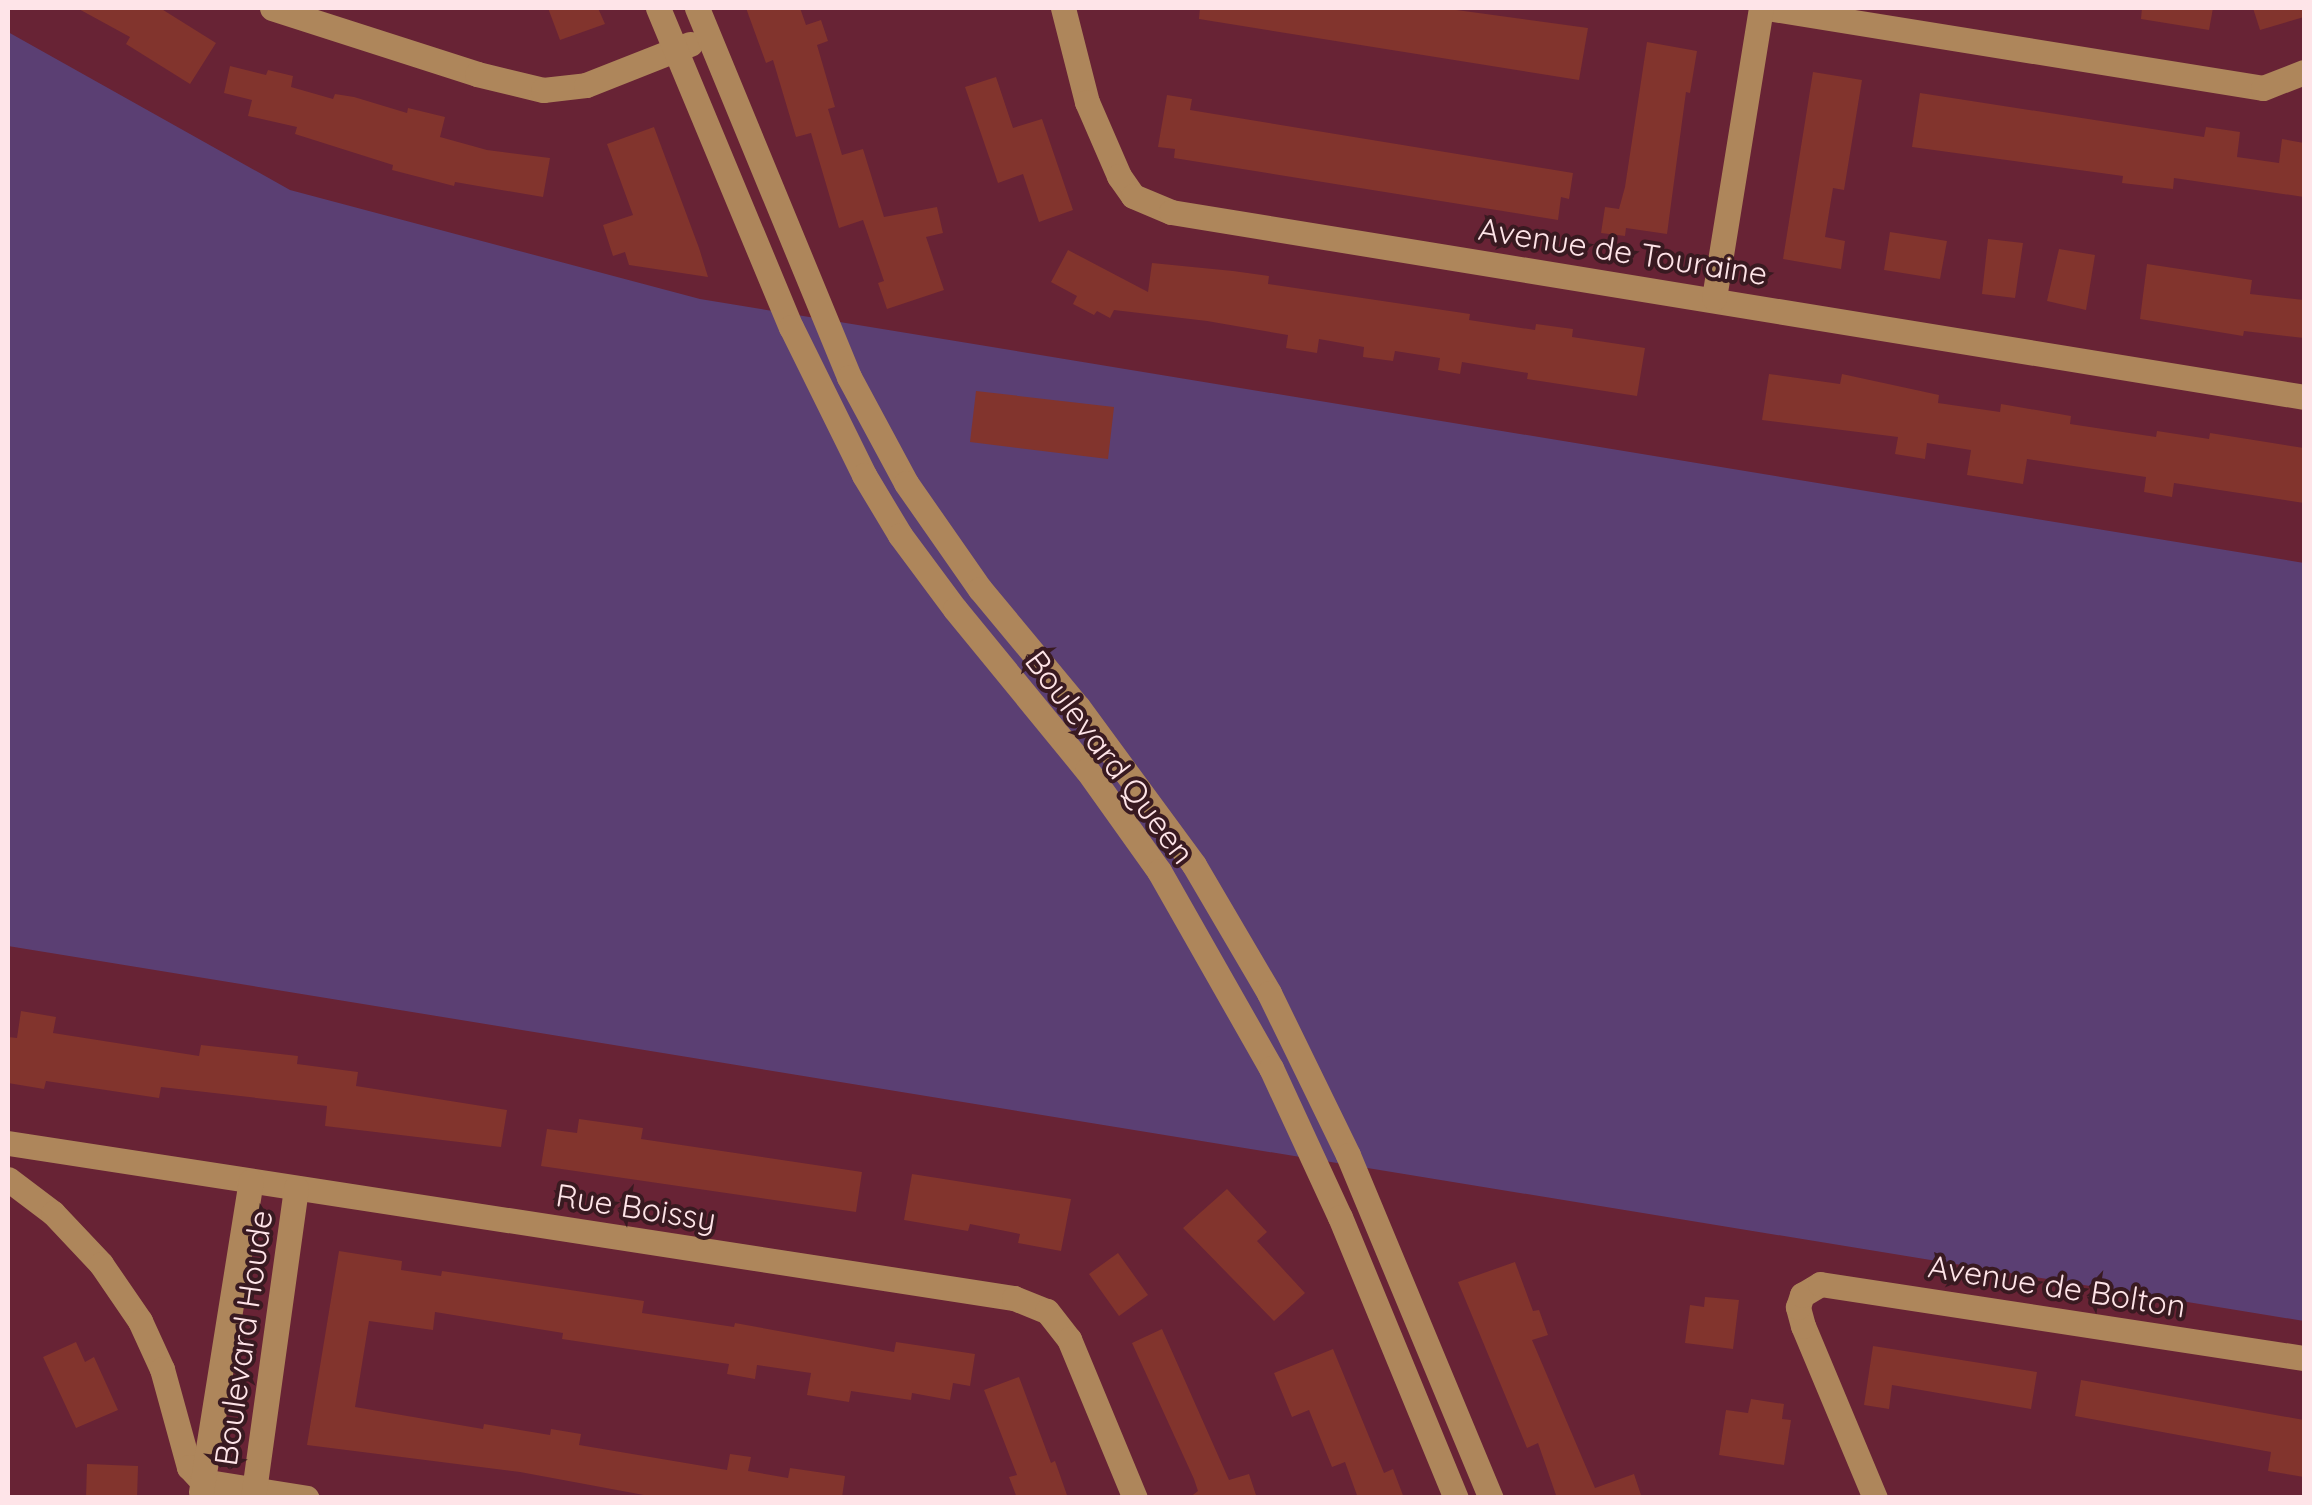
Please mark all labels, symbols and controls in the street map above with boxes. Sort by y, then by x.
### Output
street label: Avenue de Touraine [1476,209,1770,293]
street label: Boulevard Queen [1017,643,1203,871]
street label: Rue Boissy [553,1175,719,1239]
street label: Boulevard Houde [206,1208,280,1468]
street label: Avenue de Bolton [1925,1247,2189,1325]

